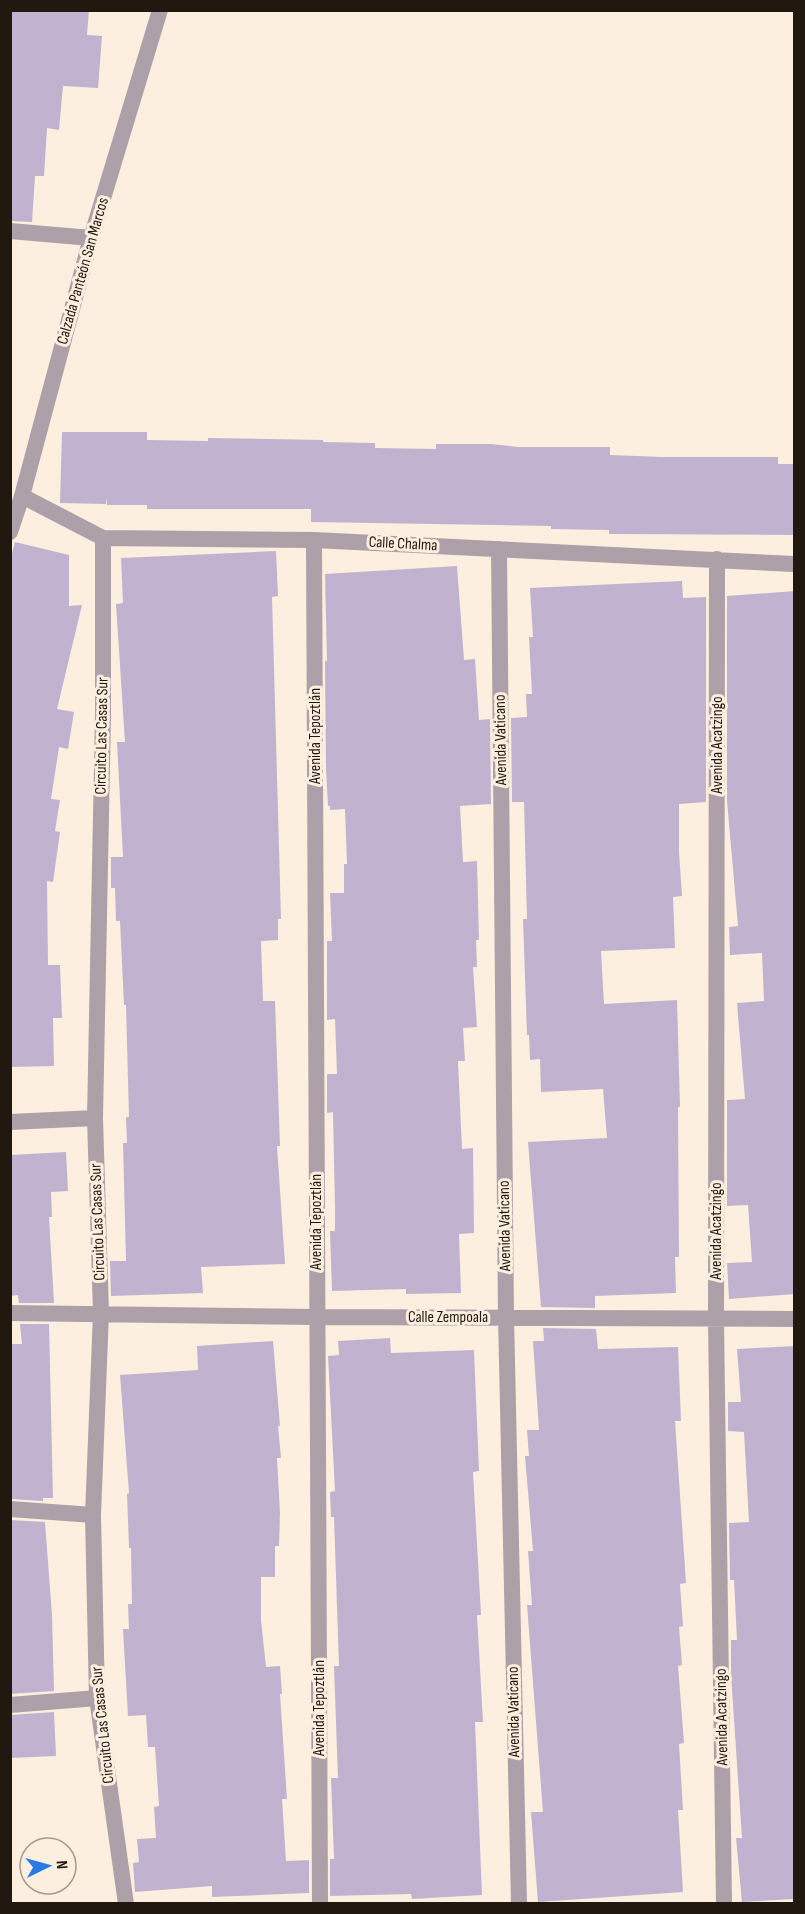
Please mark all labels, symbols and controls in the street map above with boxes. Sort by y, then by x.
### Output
street label: Calzada Panteón San Marcos [53,195,113,347]
street label: Calle Chalma [368,533,438,555]
street label: Circuito Las Casas Sur [91,677,113,795]
street label: Avenida Tepoztlán [306,688,325,785]
street label: Avenida Vaticano [491,694,511,787]
street label: Avenida Acatzingo [708,696,727,795]
street label: Circuito Las Casas Sur [86,1163,110,1281]
street label: Avenida Tepoztlán [307,1174,326,1271]
street label: Avenida Vaticano [495,1180,515,1273]
street label: Avenida Acatzingo [707,1182,726,1281]
street label: Calle Zempoala [408,1308,488,1327]
street label: Avenida Tepoztlán [310,1660,329,1757]
street label: Circuito Las Casas Sur [87,1665,119,1784]
street label: Avenida Vaticano [504,1666,524,1759]
street label: Avenida Acatzingo [712,1668,732,1767]
north arrow [18,1836,78,1896]
text: N [52,1860,71,1870]

